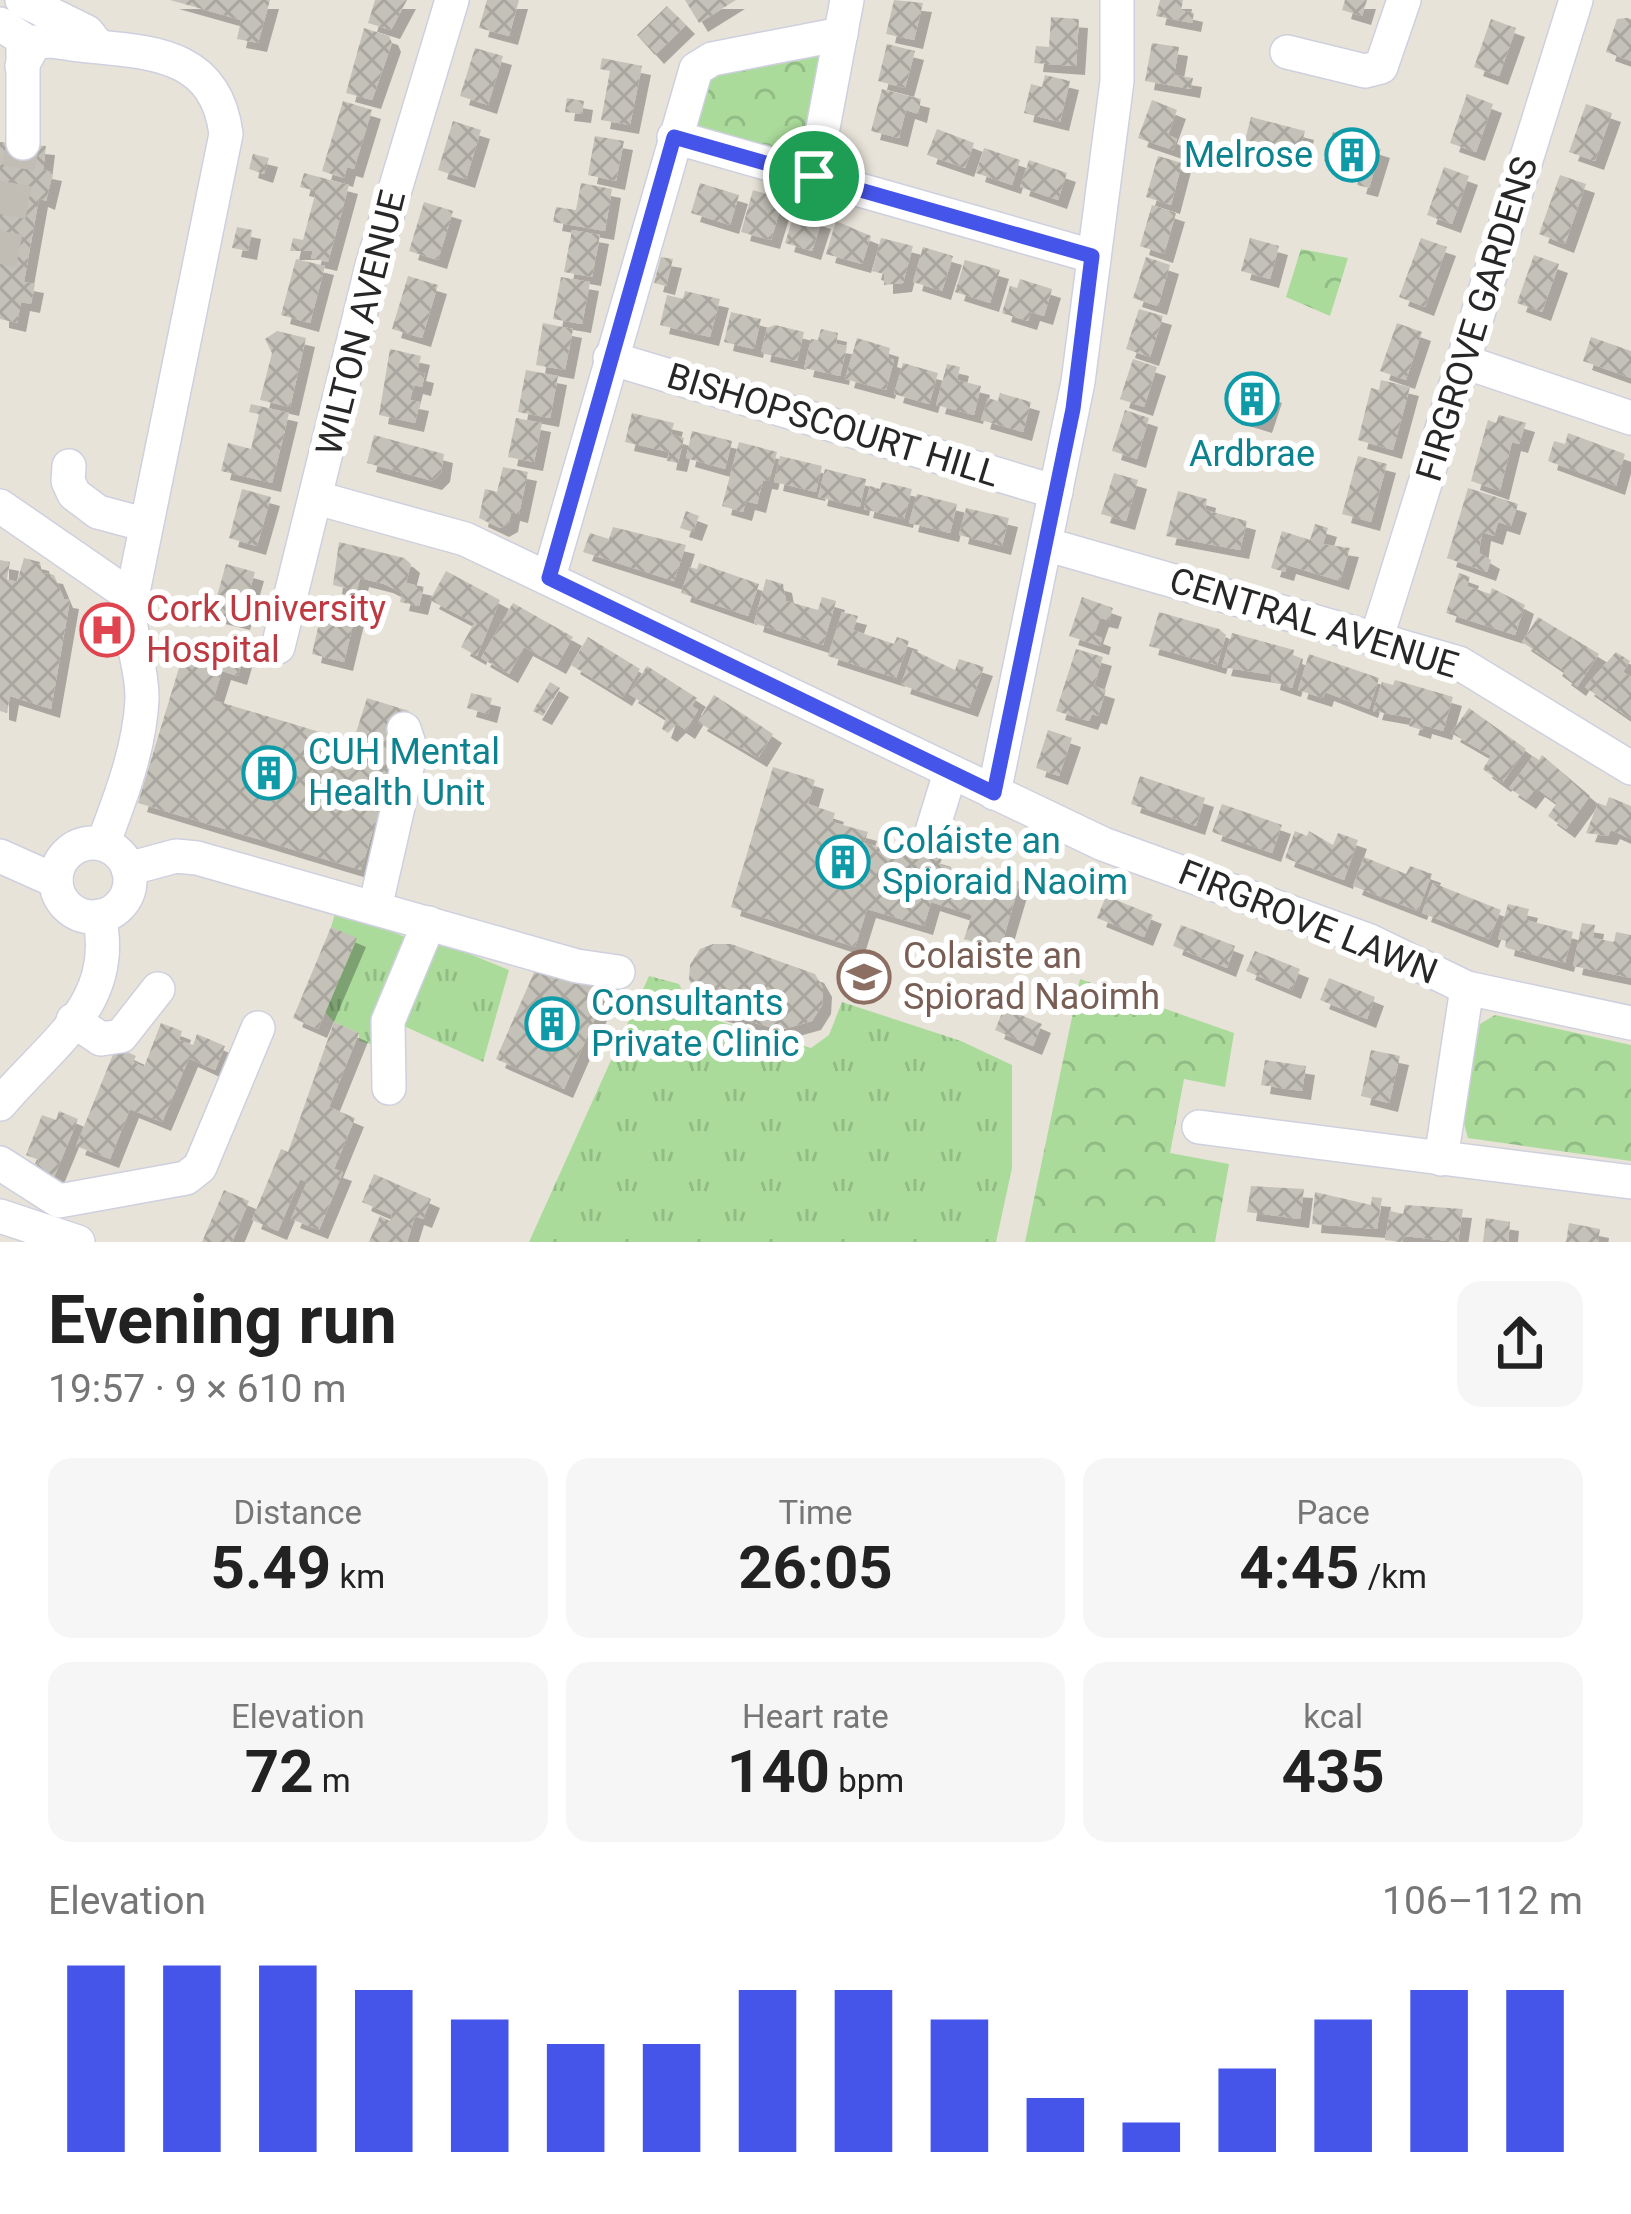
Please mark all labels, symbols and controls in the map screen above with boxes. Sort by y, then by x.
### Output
pin [763,125,865,227]
building icon: Melrose [1324,127,1380,183]
place label: Melrose [1184,134,1313,176]
icon: arrive [781,143,847,209]
street label: FIRGROVE GARDENS [1408,152,1546,486]
street label: WILTON AVENUE [308,186,414,460]
street label: BISHOPSCOURT HILL [662,355,1004,495]
building icon: Ardbrae [1224,371,1280,427]
place label: Ardbrae [1189,433,1315,475]
street label: CENTRAL AVENUE [1165,559,1463,687]
place label: Cork University Hospital [146,588,386,671]
hospital icon: Cork University Hospital [79,602,135,658]
place label: CUH Mental Health Unit [308,731,500,814]
building icon: CUH Mental Health Unit [241,745,297,801]
place label: Coláiste an Spioraid Naoim [882,820,1128,903]
building icon: Coláiste an Spioraid Naoim [815,834,871,890]
street label: FIRGROVE LAWN [1173,851,1443,993]
place label: Colaiste an Spiorad Naoimh [903,935,1160,1018]
school or university icon: Colaiste an Spiorad Naoimh [836,949,892,1005]
place label: Consultants Private Clinic [591,982,800,1065]
building icon: Consultants Private Clinic [524,996,580,1052]
button: share [1457,1281,1583,1407]
text: Evening run [48,1282,397,1359]
text: 19:57 · 9 × 610 m [48,1366,346,1412]
text: Distance [234,1493,362,1532]
text: Time [778,1493,853,1532]
text: Pace [1296,1493,1370,1532]
text: 5.49 [211,1532,331,1603]
text: 26:05 [738,1532,893,1603]
text: 4:45 [1239,1532,1360,1603]
text: km [331,1557,385,1596]
text: /km [1360,1557,1427,1596]
text: Elevation [231,1697,365,1736]
text: Heart rate [742,1697,889,1736]
text: kcal [1303,1697,1363,1736]
text: 72 [245,1736,314,1807]
text: 140 [727,1736,830,1807]
text: 435 [1282,1736,1385,1807]
text: m [314,1761,351,1800]
text: bpm [830,1761,904,1800]
text: Elevation [48,1878,206,1924]
text: 106–112 m [1382,1878,1583,1924]

